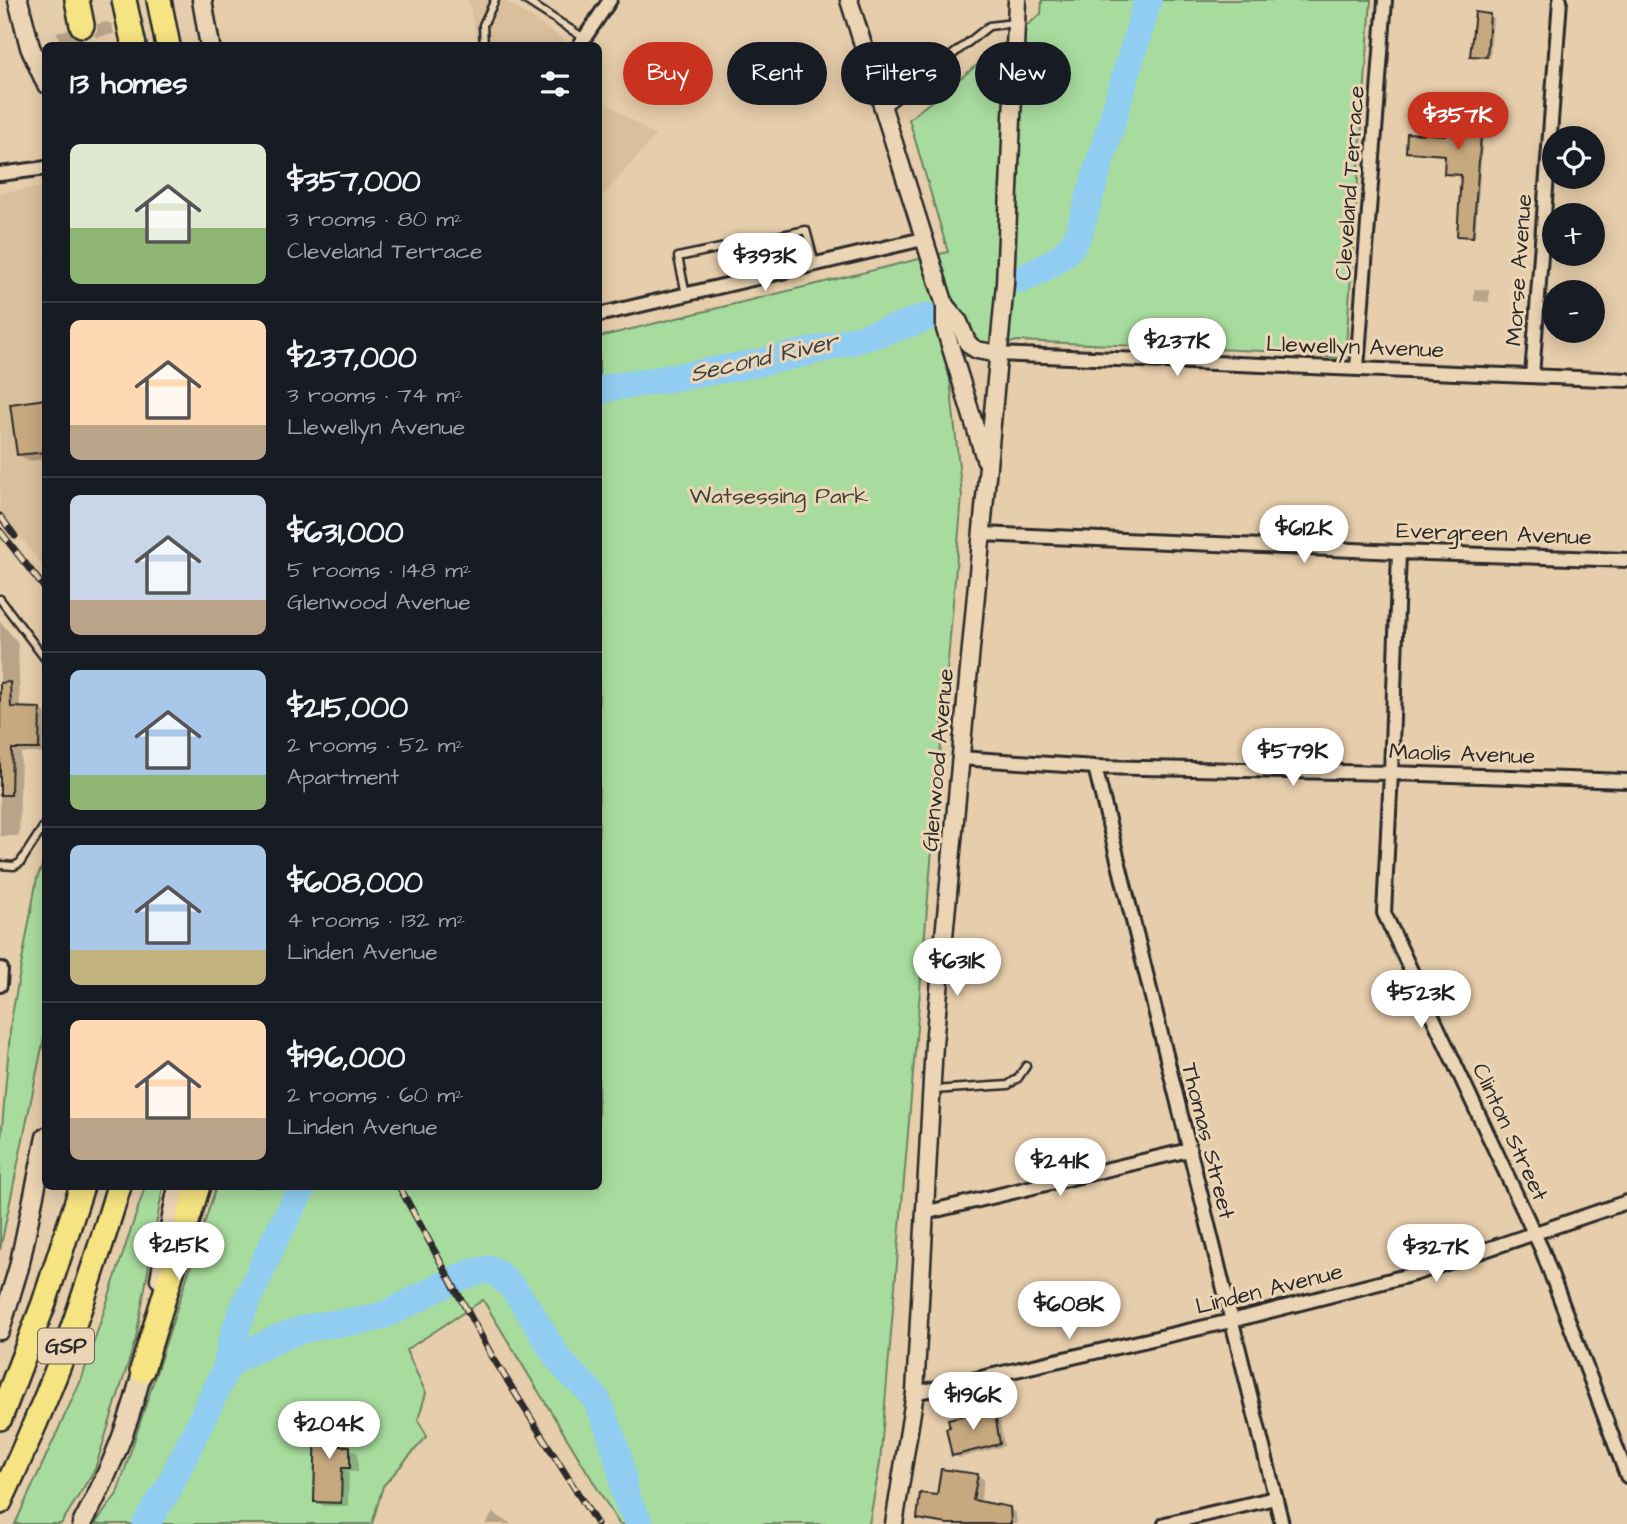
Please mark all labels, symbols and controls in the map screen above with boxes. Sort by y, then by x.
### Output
chip: Buy [623,42,713,105]
chip: Rent [727,42,827,105]
chip: Filters [841,42,961,105]
chip: New [975,42,1071,105]
text: 13 homes [70,63,187,105]
icon: filters [536,65,574,103]
street label: Cleveland Terrace [1327,84,1373,282]
pin: $357K [1409,92,1507,152]
text: $357K [1424,99,1492,131]
map controls [1542,126,1605,343]
button: locate [1542,126,1605,189]
text: $357,000 [287,161,421,203]
icon: home [126,172,210,256]
street label: Morse Avenue [1498,193,1540,347]
text: 3 rooms · 80 m² [287,203,463,235]
button: + [1542,203,1605,266]
pin: $393K [716,233,814,293]
text: Cleveland Terrace [287,235,482,267]
text: $393K [733,240,797,272]
button: − [1542,280,1605,343]
pin: $237K [1128,318,1226,378]
water label: Second River [687,324,844,391]
text: $237K [1144,325,1210,357]
street label: Llewellyn Avenue [1265,328,1445,367]
text: $237,000 [287,337,417,379]
icon: home [126,348,210,432]
text: 3 rooms · 74 m² [287,379,463,411]
text: Llewellyn Avenue [287,411,465,443]
park label: Watsessing Park [690,480,868,513]
pin: $612K [1255,505,1353,565]
text: $631,000 [287,512,404,554]
text: $612K [1275,512,1333,544]
street label: Evergreen Avenue [1396,515,1592,554]
icon: home [126,523,210,607]
text: 5 rooms · 148 m² [287,554,471,586]
text: Glenwood Avenue [287,586,471,618]
street label: Glenwood Avenue [914,667,962,853]
text: $215,000 [287,687,408,729]
icon: home [126,698,210,782]
pin: $579K [1244,728,1342,788]
text: 2 rooms · 52 m² [287,729,464,761]
text: $579K [1258,735,1328,767]
street label: Maolis Avenue [1388,735,1536,773]
text: Apartment [287,761,399,793]
text: $608,000 [287,862,423,904]
icon: home [126,873,210,957]
text: 4 rooms · 132 m² [287,904,465,936]
text: Linden Avenue [287,936,438,968]
pin: $631K [908,939,1006,998]
text: $631K [929,945,985,977]
pin: $523K [1372,970,1470,1030]
text: $523K [1387,977,1455,1009]
text: $196,000 [287,1037,406,1079]
icon: home [126,1048,210,1132]
street label: Clinton Street [1464,1058,1556,1207]
street label: Thomas Street [1173,1060,1243,1223]
text: 2 rooms · 60 m² [287,1079,464,1111]
text: Linden Avenue [287,1111,438,1143]
pin: $241K [1011,1138,1109,1198]
text: $241K [1031,1145,1089,1177]
pin: $215K [130,1222,228,1282]
pin: $327K [1387,1224,1485,1284]
text: $215K [149,1229,209,1261]
text: $327K [1403,1231,1469,1263]
street label: Linden Avenue [1192,1255,1346,1323]
pin: $608K [1020,1282,1118,1341]
text: $608K [1034,1288,1104,1320]
road number: GSP [38,1328,94,1364]
pin: $196K [924,1372,1022,1432]
text: $196K [944,1379,1002,1411]
pin: $204K [280,1402,378,1461]
text: $204K [294,1408,364,1440]

